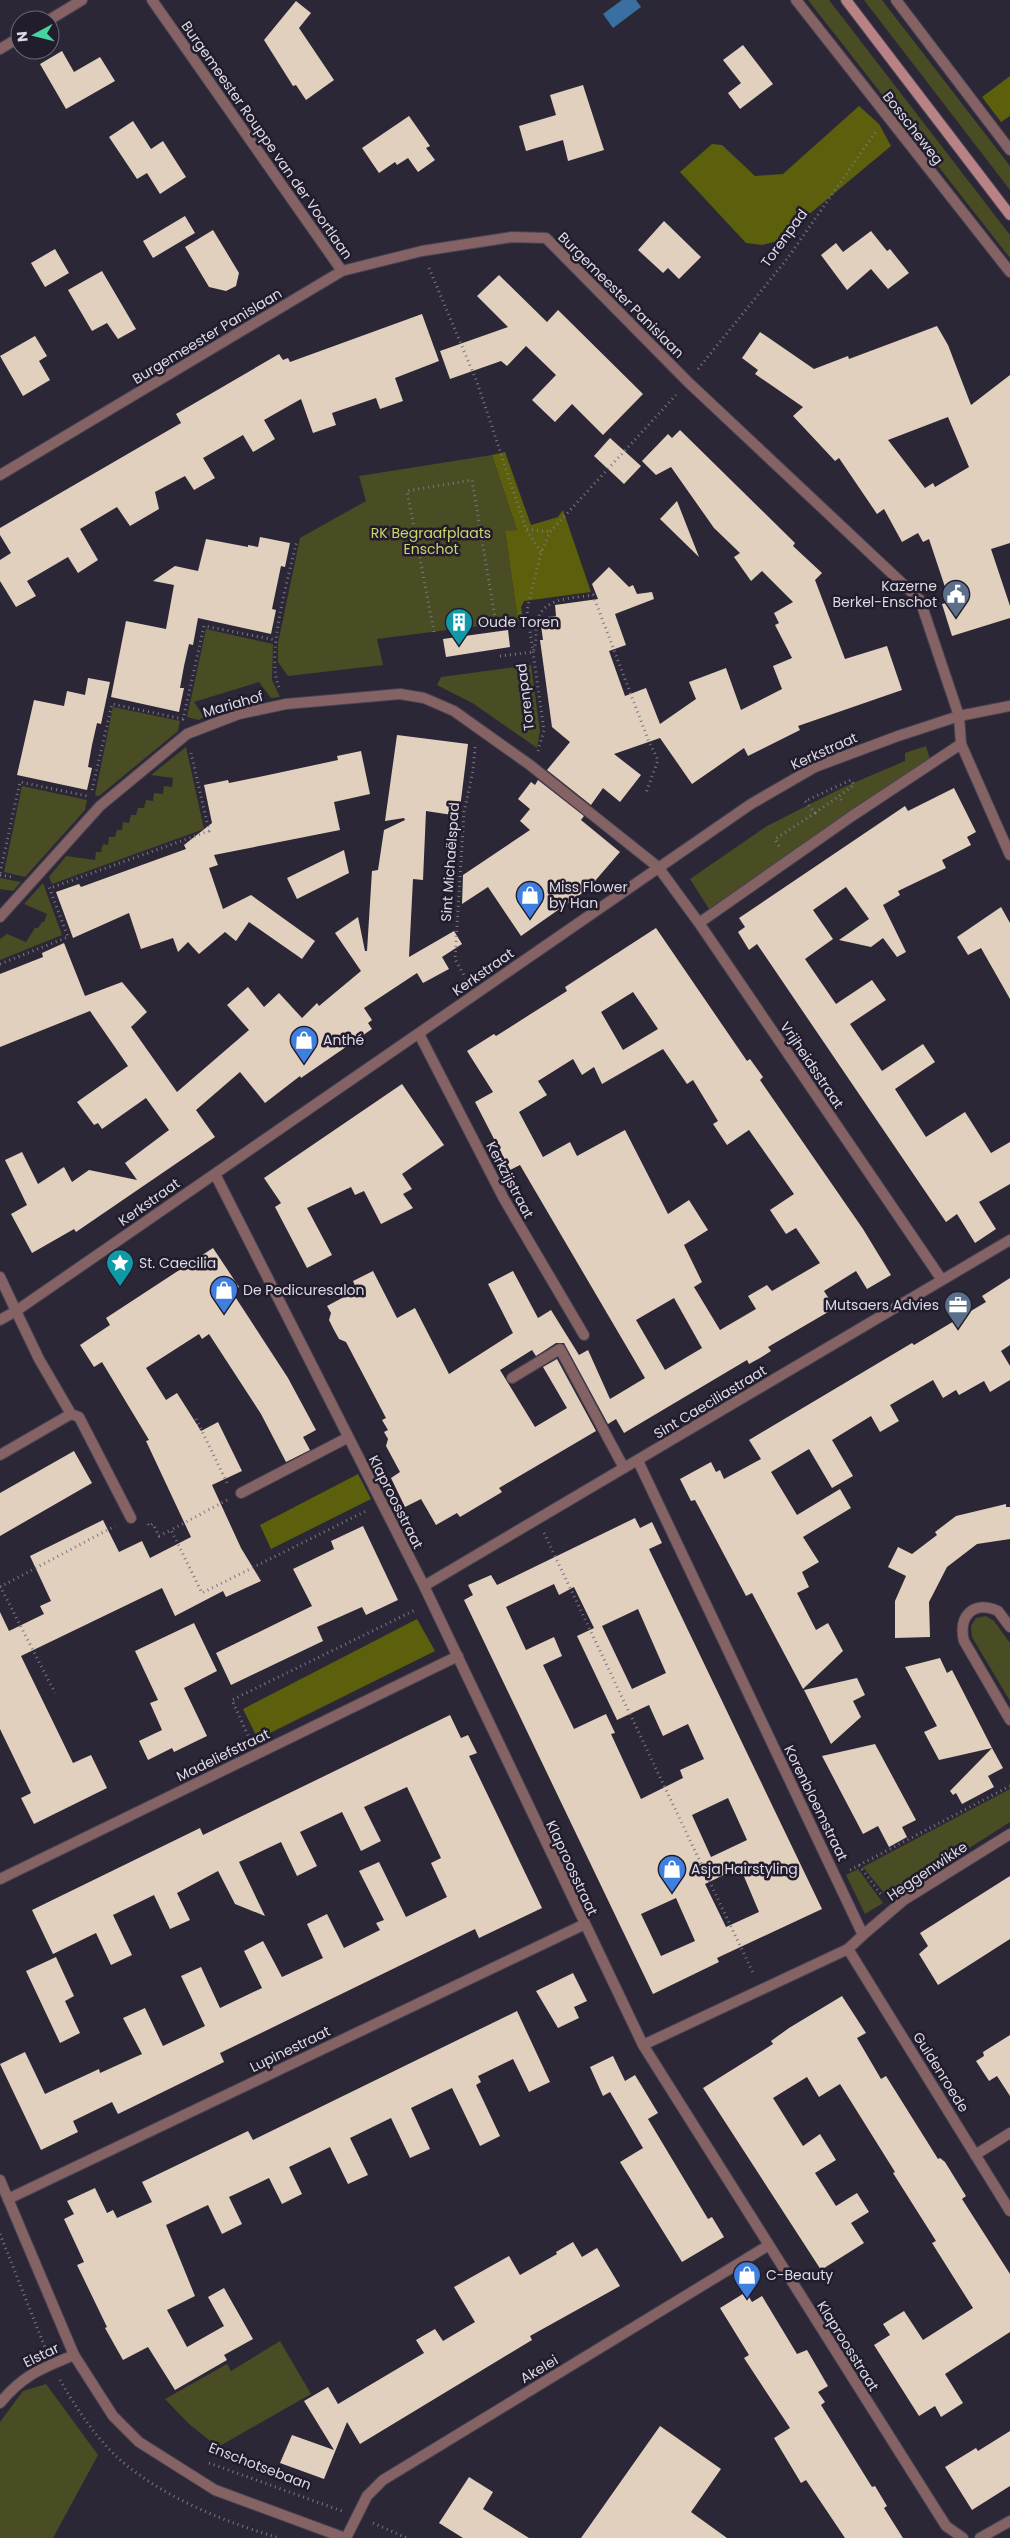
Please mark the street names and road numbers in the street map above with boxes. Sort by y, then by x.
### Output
street label: Burgemeester Rouppe van der Voortlaan [177,17,357,263]
street label: Bosscheweg [878,87,948,169]
street label: Torenpad [756,205,812,271]
street label: Burgemeester Panislaan [553,227,689,363]
street label: Burgemeester Panislaan [128,283,286,389]
street label: Torenpad [511,662,539,732]
street label: Mariahof [200,686,266,722]
street label: Kerkstraat [787,727,861,775]
street label: Sint Michaëlspad [436,802,464,922]
street label: Kerkstraat [448,943,518,1001]
street label: Vrijheidsstraat [775,1017,849,1113]
street label: Kerkzijstraat [481,1138,539,1222]
street label: Kerkstraat [114,1173,184,1231]
street label: Sint Caeciliastraat [650,1360,770,1444]
street label: Klaproosstraat [364,1452,428,1552]
street label: Madeliefstraat [173,1724,273,1786]
street label: Korenbloemstraat [779,1742,853,1864]
street label: Klaproosstraat [541,1817,603,1919]
street label: Heggenwikke [883,1837,971,1905]
street label: Lupinestraat [246,2021,334,2077]
street label: Guldenroede [908,2028,974,2116]
street label: Klaproosstraat [812,2297,884,2395]
street label: Elstar [20,2338,62,2372]
street label: Akelei [516,2350,562,2388]
street label: Enschotsebaan [206,2437,314,2495]

